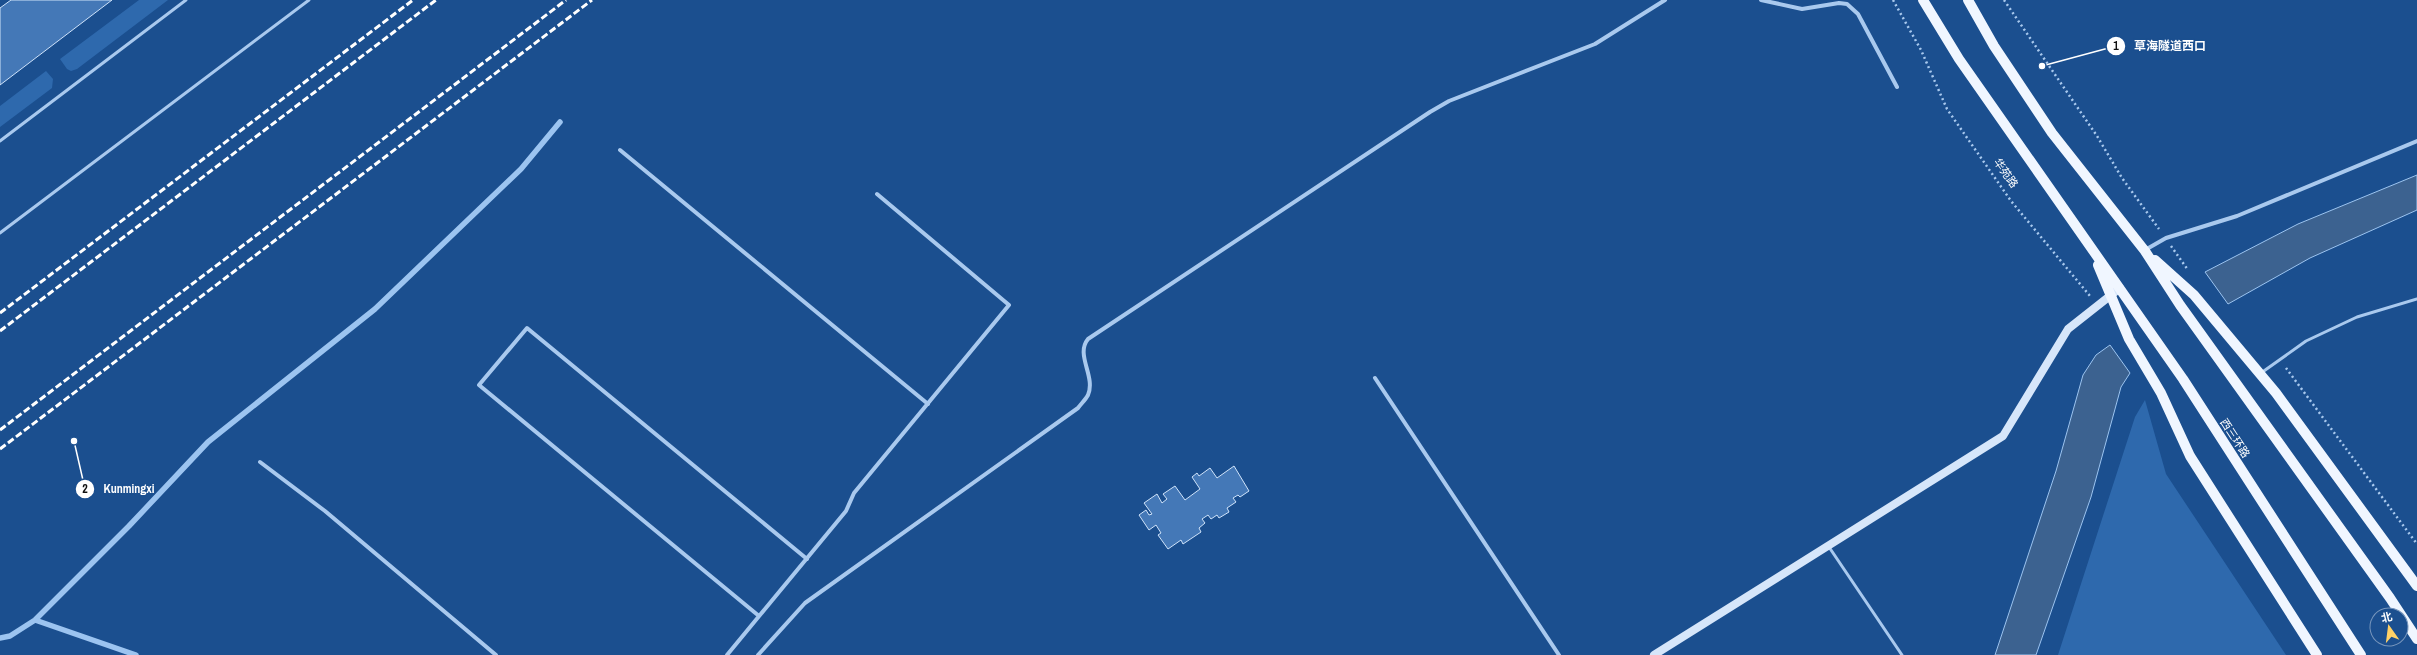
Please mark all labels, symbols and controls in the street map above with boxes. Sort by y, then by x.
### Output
callout: 草海隧道西口 [2106,34,2214,58]
text: 1 [2113,38,2119,54]
text: 草海隧道西口 [2134,38,2206,54]
street label: 华苑路 [1991,155,2021,191]
street label: 西三环路 [2217,416,2253,460]
callout: Kunmingxi [75,477,162,501]
text: 2 [82,481,88,497]
text: Kunmingxi [104,481,155,497]
north arrow [2369,607,2409,647]
text: 北 [2380,609,2394,625]

